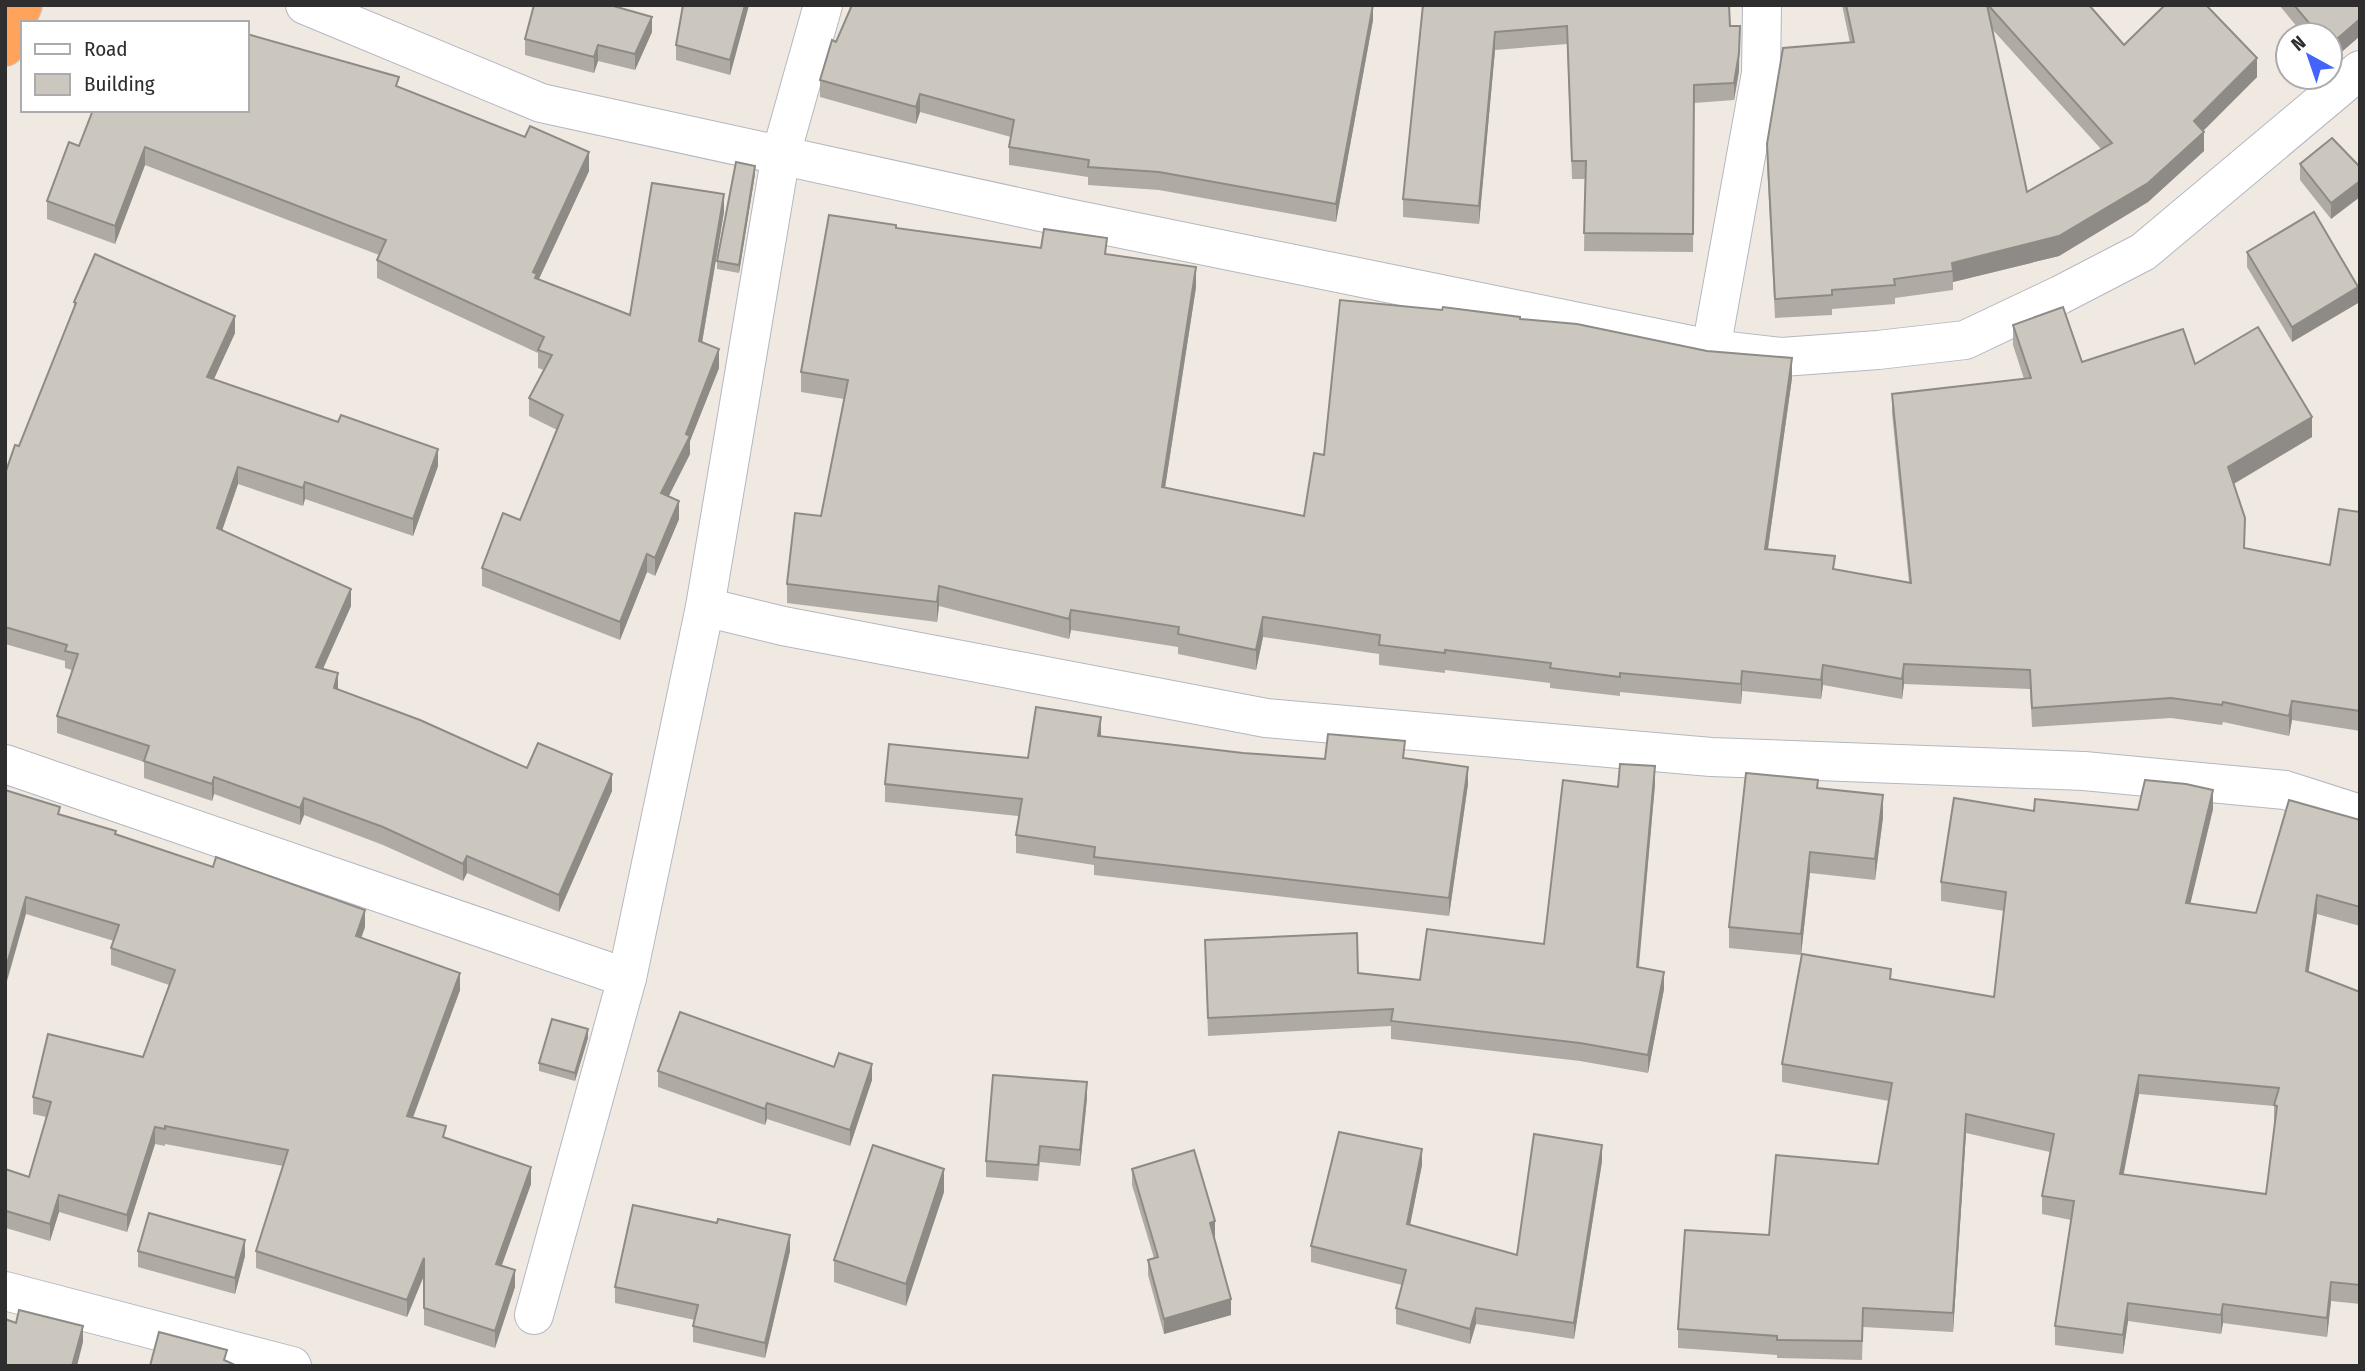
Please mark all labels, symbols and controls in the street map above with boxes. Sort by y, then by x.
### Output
legend [21,21,248,112]
north arrow [2274,21,2344,91]
text: N [2287,31,2310,56]
text: Road [84,36,128,62]
text: Building [84,71,155,97]

